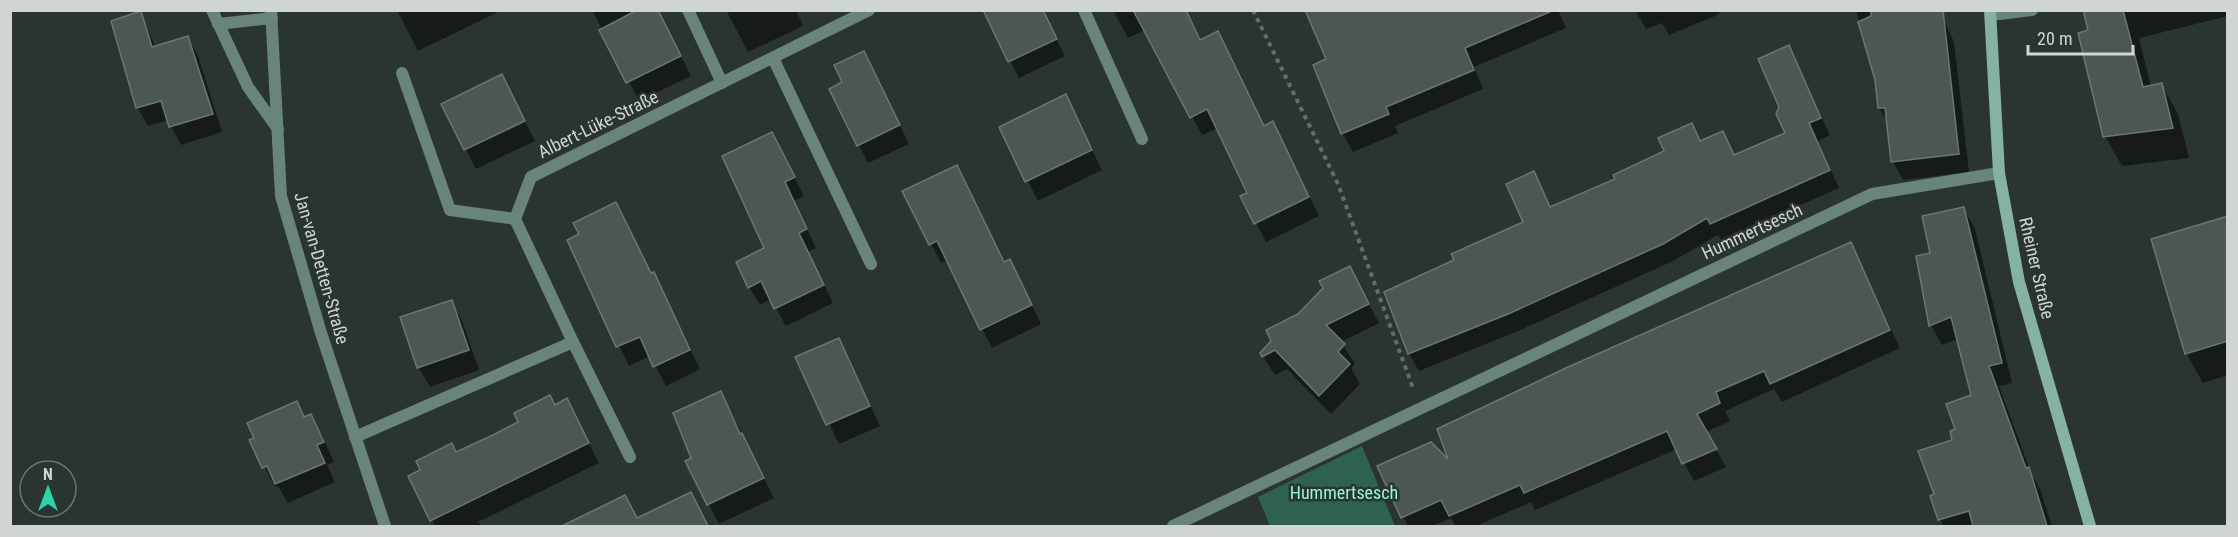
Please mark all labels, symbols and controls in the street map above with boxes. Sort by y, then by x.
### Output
scale bar [2028,18,2133,56]
text: 20 m [2037,28,2072,49]
street label: Albert-Lüke-Straße [534,86,662,162]
street label: Jan-van-Detten-Straße [290,190,354,346]
street label: Hummertsesch [1698,199,1806,263]
street label: Rheiner Straße [2015,215,2059,321]
north arrow [18,459,78,519]
text: N [43,465,53,484]
park label: Hummertsesch [1290,482,1398,503]

